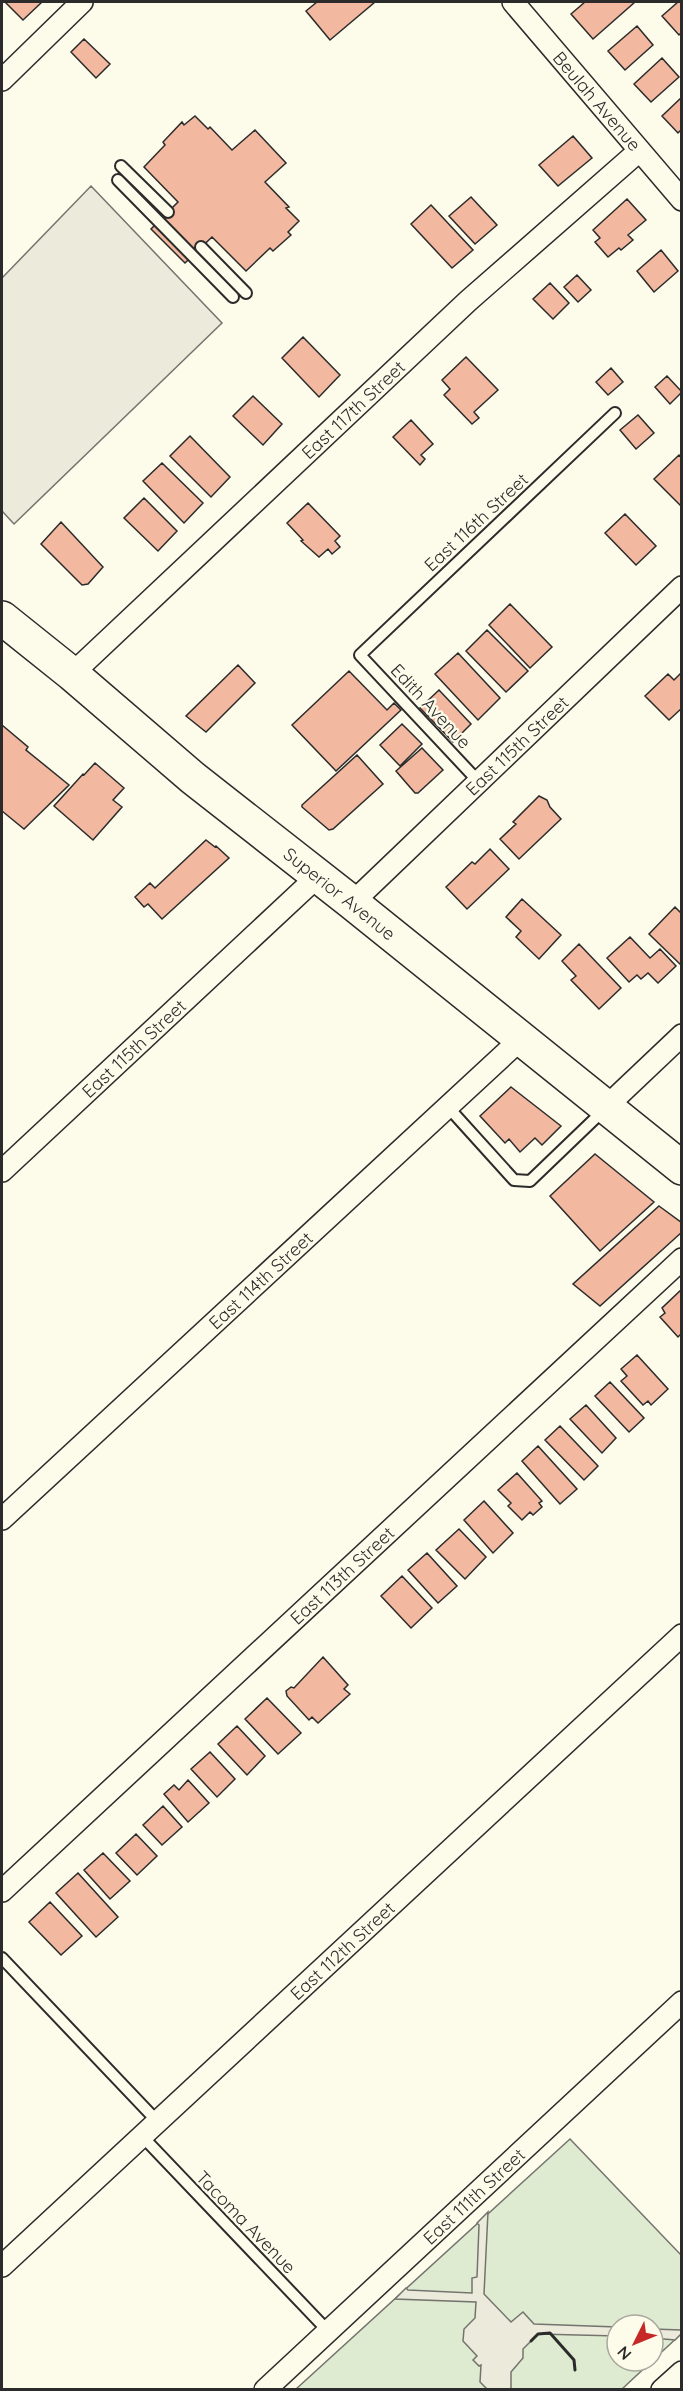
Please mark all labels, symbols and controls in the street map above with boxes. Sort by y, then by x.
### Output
street label: Beulah Avenue [548,46,646,155]
street label: East 117th Street [296,355,410,464]
street label: East 116th Street [419,468,533,576]
street label: Edith Avenue [386,659,476,753]
street label: East 115th Street [460,691,573,800]
street label: Superior Avenue [279,842,401,945]
street label: East 115th Street [77,994,191,1102]
street label: East 114th Street [204,1226,317,1334]
street label: East 113th Street [285,1521,399,1629]
street label: East 112th Street [285,1896,399,2005]
street label: East 111th Street [418,2143,529,2249]
street label: Tacoma Avenue [191,2166,301,2278]
north arrow [605,2313,665,2373]
text: N [613,2342,635,2364]

